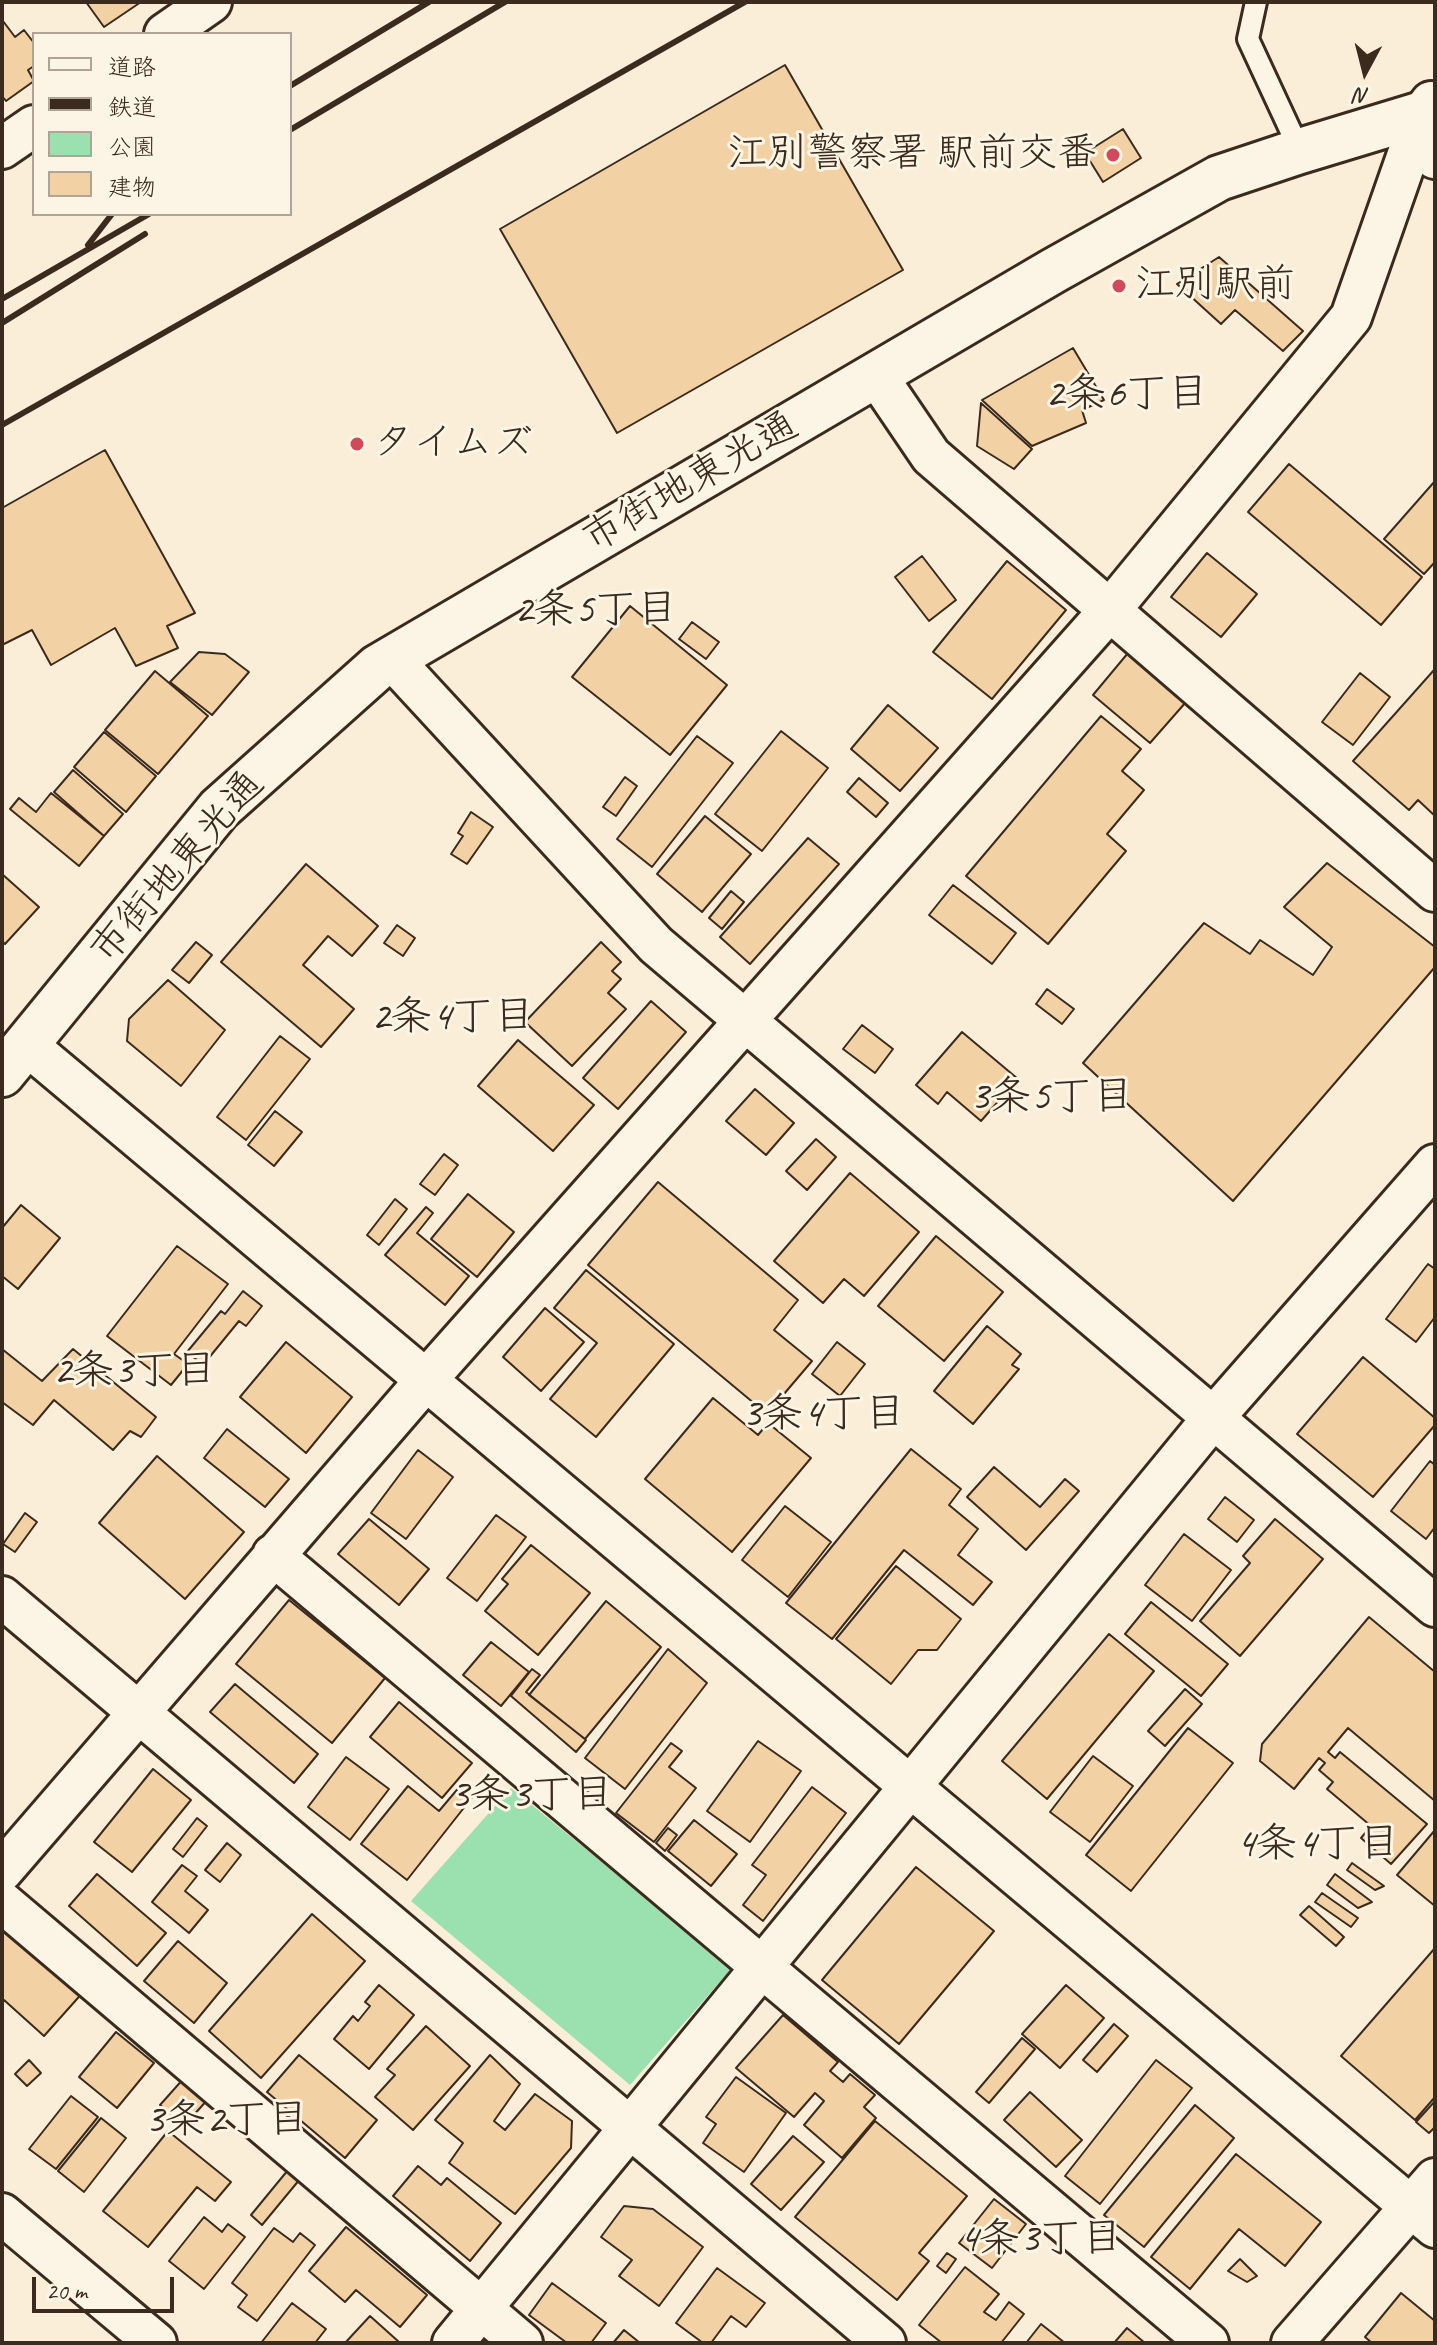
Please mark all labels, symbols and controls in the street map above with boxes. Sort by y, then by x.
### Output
legend [32,32,292,216]
north arrow [1325,32,1405,112]
text: 道路 [108,52,156,82]
text: N [1354,81,1371,111]
text: 鉄道 [108,92,156,122]
place label: 江別警察署 駅前交番 [727,131,1097,179]
text: 公園 [108,132,156,162]
marker: 江別警察署 駅前交番 [1104,146,1122,164]
text: 建物 [108,172,156,202]
place label: 江別駅前 [1135,262,1295,310]
marker: 江別駅前 [1110,277,1128,295]
district label: 2条6丁目 [1045,370,1209,420]
street label: 市街地東光通 [575,402,807,564]
place label: タイムズ [373,420,533,468]
marker: タイムズ [348,435,366,453]
district label: 2条5丁目 [514,586,678,636]
street label: 市街地東光通 [81,762,275,974]
district label: 2条4丁目 [371,993,535,1043]
district label: 3条5丁目 [970,1073,1134,1123]
district label: 2条3丁目 [53,1347,217,1397]
district label: 3条4丁目 [742,1390,906,1440]
district label: 3条3丁目 [450,1771,614,1821]
district label: 4条4丁目 [1236,1820,1400,1870]
district label: 3条2丁目 [145,2096,309,2146]
district label: 4条3丁目 [959,2215,1123,2265]
scale bar [36,2261,178,2311]
text: 20 m [46,2276,87,2306]

